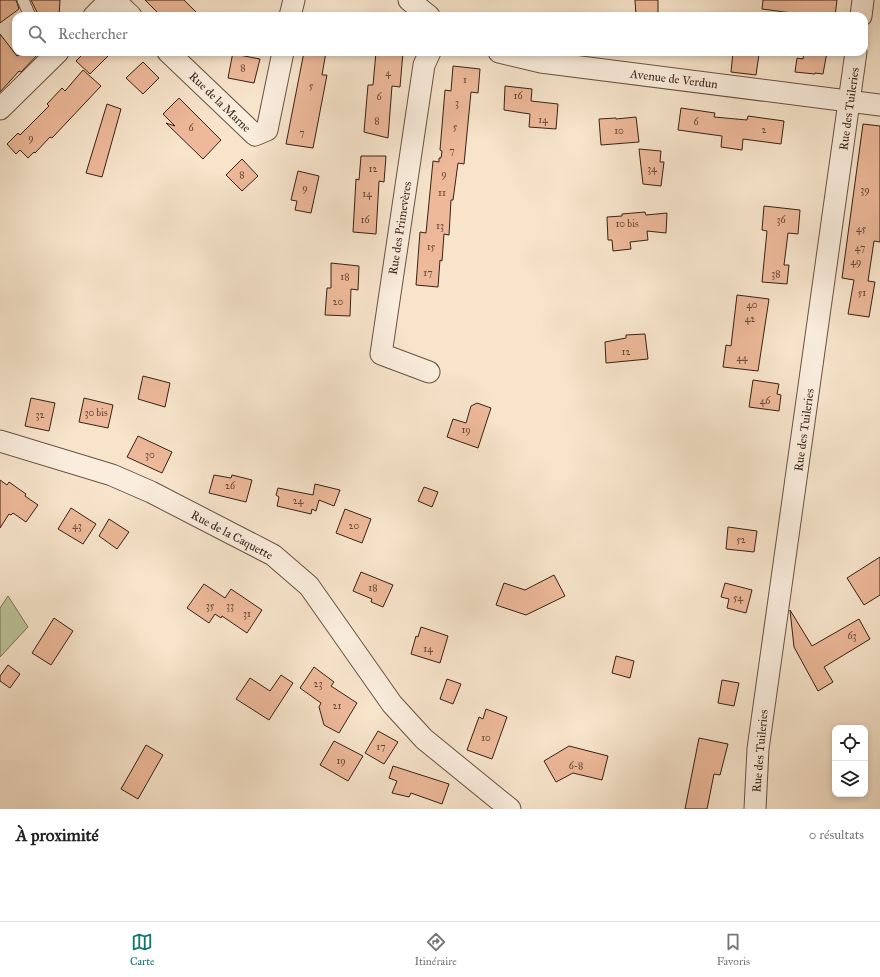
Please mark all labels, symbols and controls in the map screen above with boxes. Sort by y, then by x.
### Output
search box [12,12,868,56]
icon: search [26,23,48,45]
text: Rechercher [58,25,128,43]
house number: 8 [240,62,246,74]
house number: 4 [385,67,391,79]
street label: Avenue de Verdun [628,67,719,91]
street label: Rue des Tuileries [836,67,862,151]
street label: Rue de la Marne [186,69,254,135]
house number: 1 [463,74,467,86]
house number: 5 [309,80,314,92]
house number: 16 [513,90,523,102]
house number: 6 [376,91,382,103]
house number: 3 [455,97,459,109]
house number: 14 [538,114,548,126]
house number: 8 [374,115,380,127]
house number: 6 [693,116,699,128]
house number: 5 [453,121,458,133]
house number: 6 [188,122,194,134]
house number: 2 [762,124,767,136]
house number: 10 [614,125,624,137]
house number: 7 [299,127,305,139]
house number: 9 [28,132,34,144]
house number: 7 [449,145,455,157]
house number: 12 [369,163,378,175]
house number: 34 [647,163,657,175]
house number: 9 [441,168,447,180]
house number: 8 [239,169,245,181]
street label: Rue des Primevères [386,180,414,276]
house number: 9 [302,182,308,194]
house number: 39 [860,184,870,196]
house number: 11 [438,187,446,199]
house number: 14 [362,188,372,200]
house number: 16 [360,214,370,226]
house number: 36 [776,214,786,226]
house number: 10 bis [615,218,639,230]
house number: 13 [436,220,444,232]
house number: 45 [856,223,866,235]
house number: 15 [427,241,436,253]
house number: 47 [855,242,865,254]
house number: 49 [851,256,861,268]
house number: 17 [423,267,433,279]
house number: 38 [771,268,781,280]
house number: 18 [340,271,350,283]
house number: 51 [858,287,866,299]
house number: 20 [333,296,344,308]
house number: 40 [746,299,758,311]
house number: 42 [745,313,755,325]
house number: 12 [622,346,631,358]
house number: 44 [736,352,748,364]
street label: Rue des Tuileries [791,388,817,472]
house number: 46 [760,395,771,407]
house number: 30 bis [84,407,108,419]
house number: 32 [36,409,45,421]
house number: 19 [461,424,471,436]
house number: 30 [145,449,155,461]
house number: 26 [225,480,236,492]
house number: 24 [293,495,304,507]
street label: Rue de la Caquette [188,508,275,563]
house number: 43 [72,520,82,532]
house number: 20 [349,520,360,532]
house number: 52 [736,534,746,546]
house number: 18 [368,582,378,594]
house number: 54 [733,592,743,604]
house number: 35 [206,600,215,612]
house number: 33 [226,600,234,612]
house number: 31 [243,608,251,620]
house number: 63 [847,630,857,642]
house number: 14 [423,643,433,655]
house number: 23 [314,678,322,690]
house number: 21 [333,700,341,712]
street label: Rue des Tuileries [749,709,771,793]
map controls [832,725,868,797]
button: locate [832,725,868,761]
house number: 10 [481,732,491,744]
house number: 17 [376,741,386,753]
house number: 19 [336,755,346,767]
house number: 6-8 [569,760,583,772]
button: layers [832,761,868,797]
text: À proximité [16,825,99,846]
text: 0 résultats [809,827,864,843]
tab: Carte [130,931,155,968]
tab: Itinéraire [414,931,457,968]
tab: Favoris [717,931,750,968]

